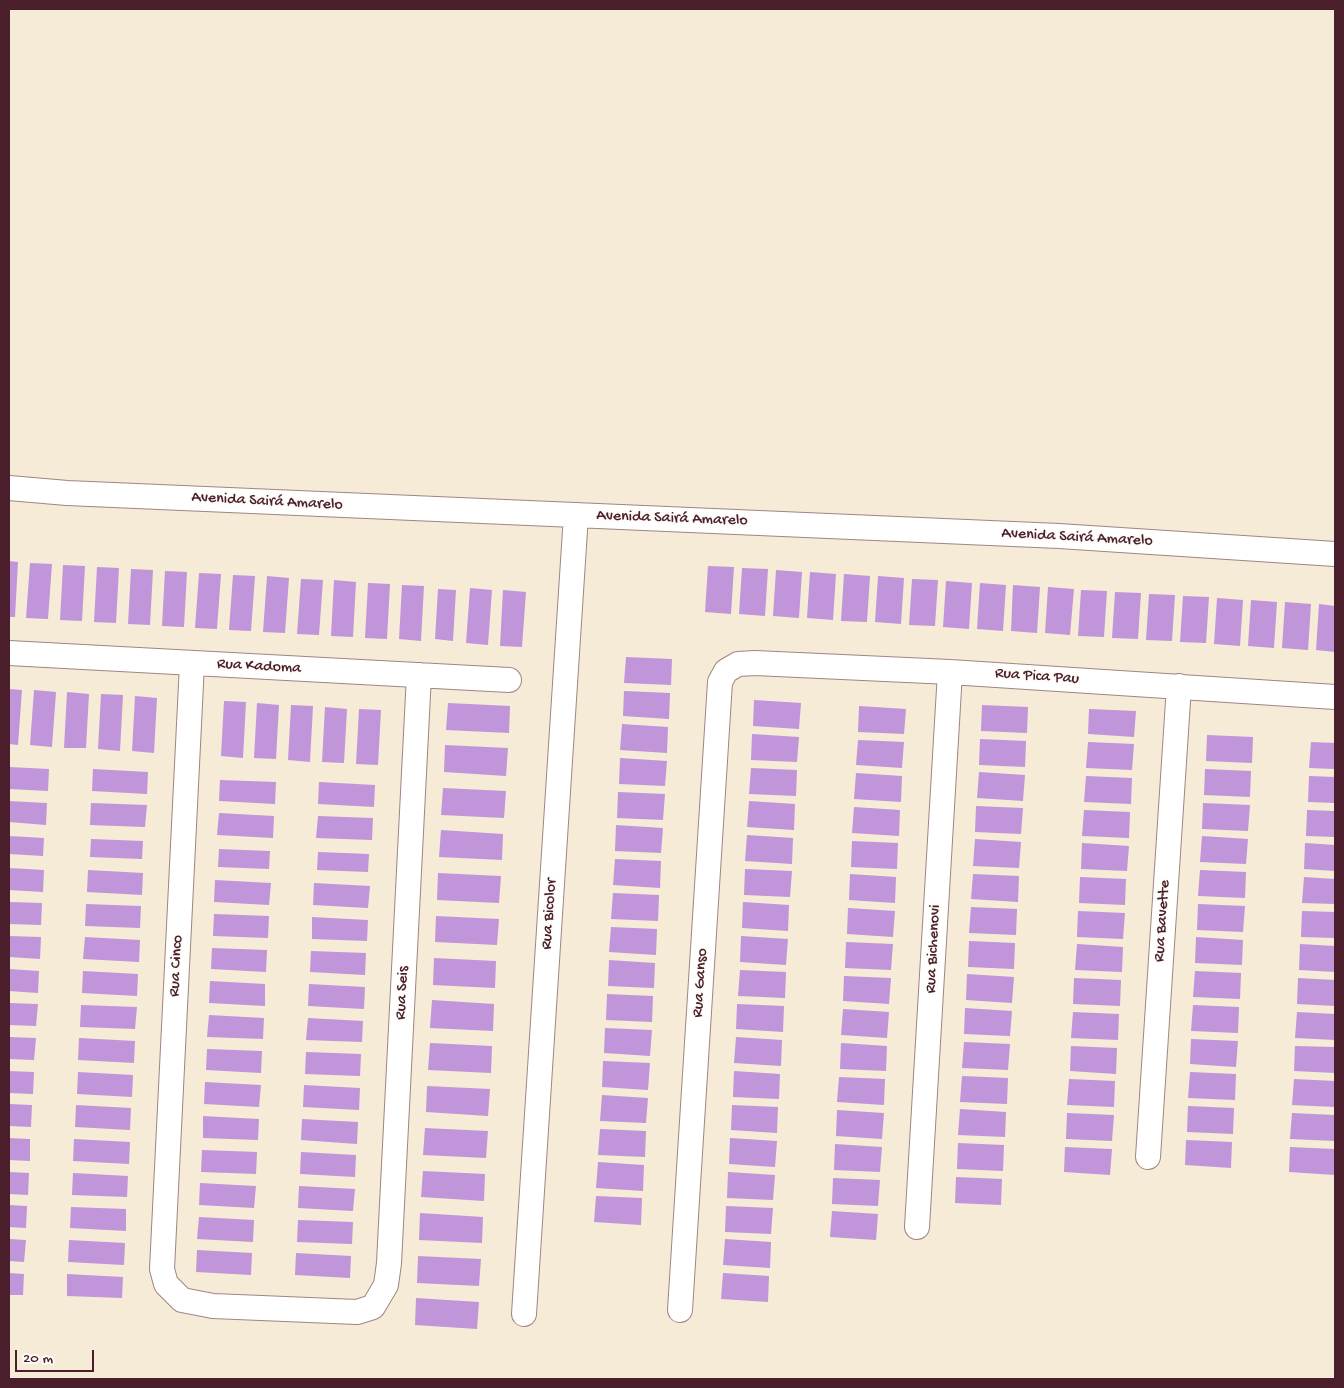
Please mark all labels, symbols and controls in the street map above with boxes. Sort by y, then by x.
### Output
street label: Avenida Sairá Amarelo [191,488,343,516]
street label: Avenida Sairá Amarelo [596,507,748,531]
street label: Avenida Sairá Amarelo [1001,524,1153,552]
street label: Rua Kadoma [216,655,302,679]
street label: Rua Pica Pau [994,664,1080,690]
street label: Rua Bicolor [538,878,562,950]
street label: Rua Bavette [1151,879,1175,963]
street label: Rua Bichenovi [922,904,946,994]
street label: Rua Cinco [166,935,188,997]
street label: Rua Ganso [689,948,713,1018]
street label: Rua Seis [392,966,414,1020]
scale bar [18,1340,96,1372]
text: 20 m [23,1350,53,1368]

